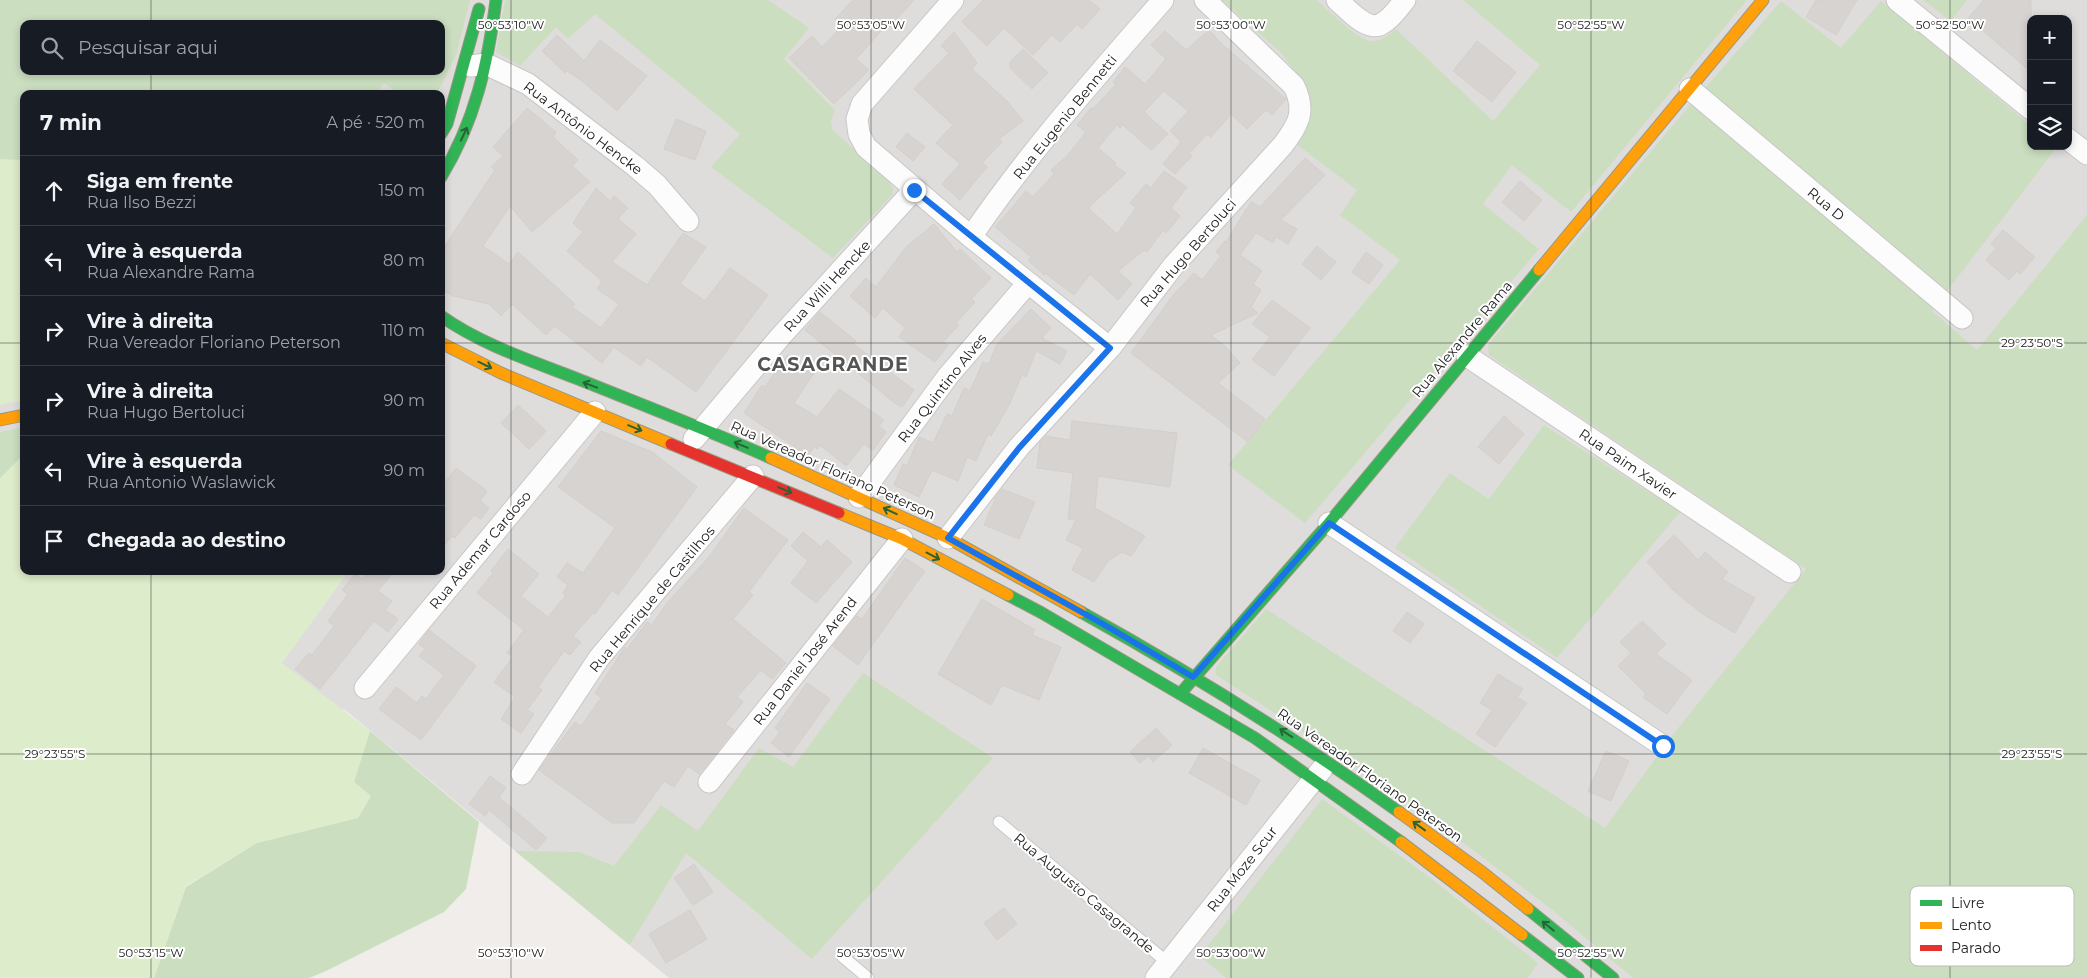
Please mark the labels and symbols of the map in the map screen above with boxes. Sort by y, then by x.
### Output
text: 50°53'10"W [478,17,544,32]
text: 50°53'05"W [837,17,905,32]
text: 50°53'00"W [1196,17,1266,32]
text: 50°52'55"W [1557,17,1625,32]
text: 50°52'50"W [1916,17,1984,32]
street label: Rua Eugenio Bennetti [1009,51,1121,183]
street label: Rua Antônio Hencke [520,77,646,179]
one-way arrow [460,127,469,142]
route end [903,179,926,202]
street label: Rua D [1804,183,1848,225]
street label: Rua Hugo Bertoluci [1136,195,1240,311]
street label: Rua Willi Hencke [780,236,874,336]
street label: Rua Alexandre Rama [1408,277,1516,401]
street label: Rua Quintino Alves [894,330,990,446]
text: 29°23'50"S [2001,335,2063,350]
district label: CASAGRANDE [757,353,909,376]
one-way arrow [477,361,492,370]
one-way arrow [583,380,598,389]
street label: Rua Vereador Floriano Peterson [728,417,938,523]
one-way arrow [627,425,642,434]
street label: Rua Paim Xavier [1576,425,1681,504]
one-way arrow [734,440,749,450]
one-way arrow [777,486,792,495]
street label: Rua Ademar Cardoso [425,487,535,613]
one-way arrow [883,506,898,515]
street label: Rua Henrique de Castilhos [585,522,719,676]
one-way arrow [926,551,941,561]
street label: Rua Daniel José Arend [749,593,861,729]
street label: Rua Vereador Floriano Peterson [1274,704,1466,846]
one-way arrow [1280,728,1294,738]
route start [1652,735,1675,758]
text: 29°23'55"S [25,746,85,761]
text: 29°23'55"S [2002,746,2062,761]
one-way arrow [1412,821,1426,831]
street label: Rua Moze Scur [1203,822,1281,916]
street label: Rua Augusto Casagrande [1010,829,1158,957]
legend [1910,886,2074,966]
text: Livre [1951,894,1985,912]
text: Lento [1951,916,1991,934]
one-way arrow [1542,920,1555,931]
text: Parado [1951,939,2001,957]
text: 50°53'15"W [118,945,184,960]
text: 50°53'10"W [478,945,544,960]
text: 50°53'05"W [837,945,905,960]
text: 50°53'00"W [1196,945,1266,960]
text: 50°52'55"W [1557,945,1625,960]

